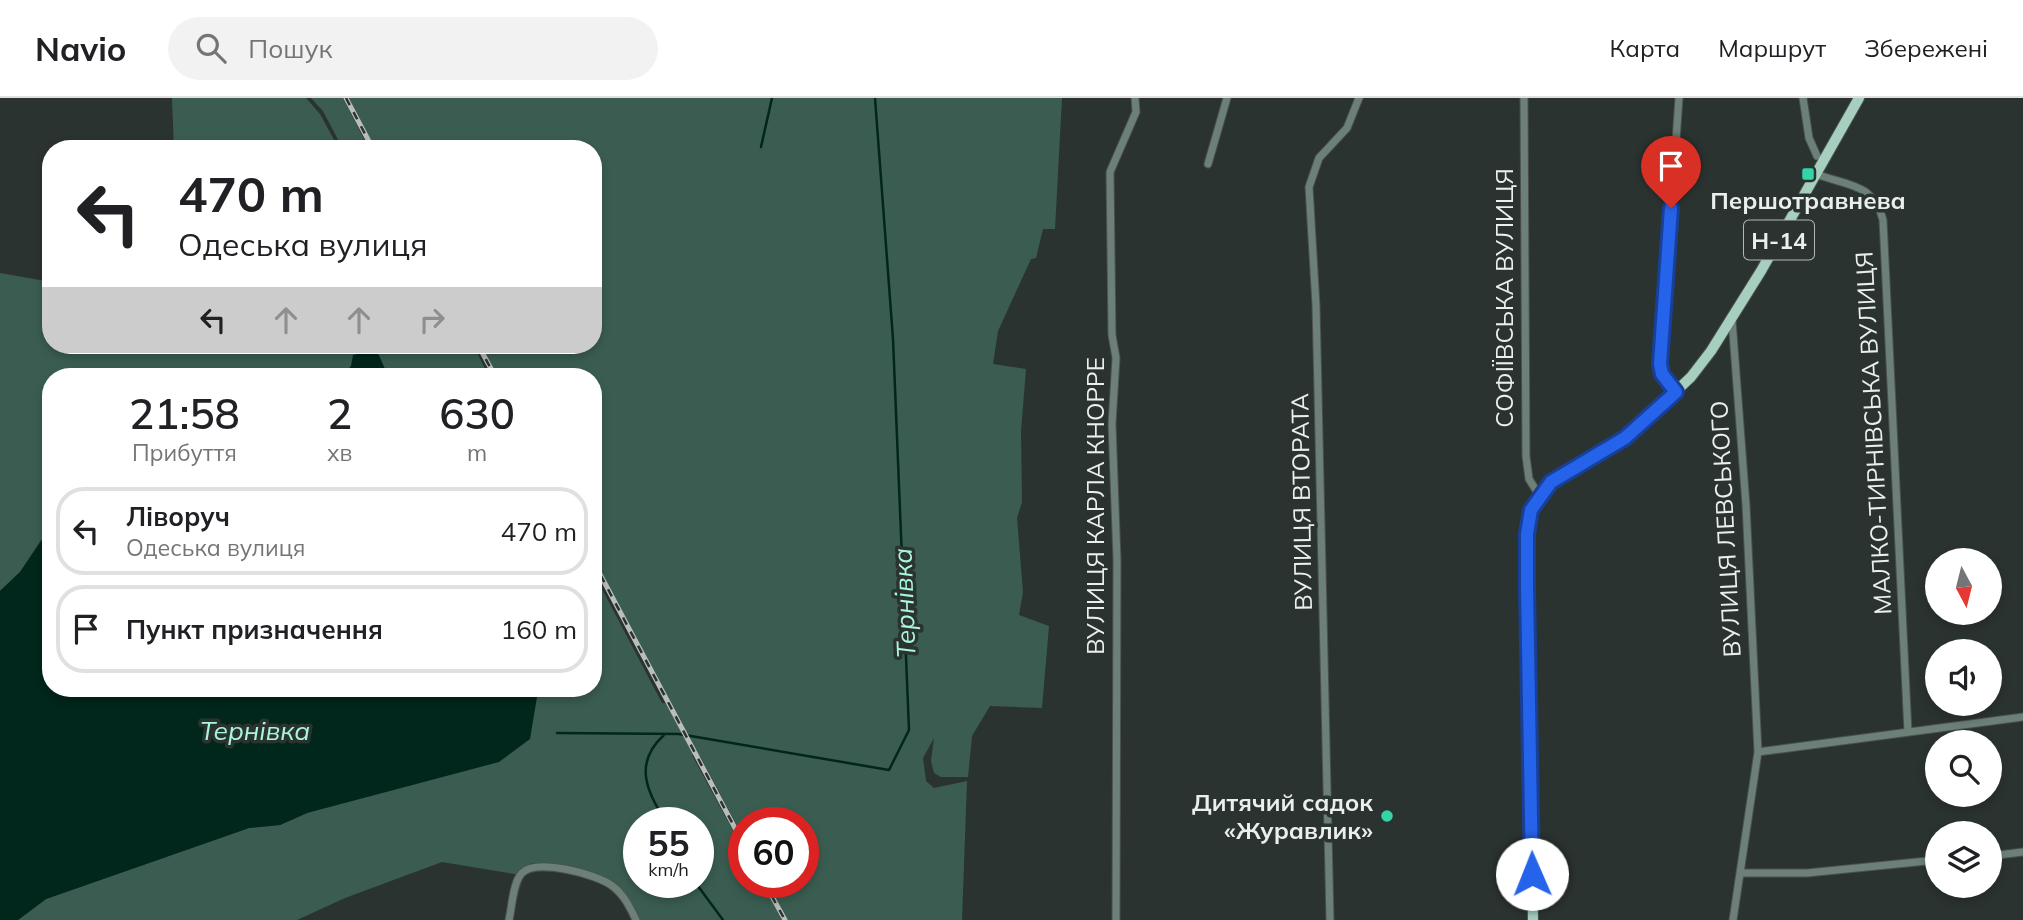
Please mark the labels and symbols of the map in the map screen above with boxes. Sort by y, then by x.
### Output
pin [1641,136,1701,208]
marker: Першотравнева [1800,166,1816,182]
street label: СОФІЇВСЬКА ВУЛИЦЯ [1489,168,1519,428]
place label: Першотравнева [1710,185,1906,215]
road number: Н-14 [1744,220,1814,260]
street label: МАЛКО-ТИРНІВСЬКА ВУЛИЦЯ [1849,251,1897,615]
street label: ВУЛИЦЯ КАРЛА КНОРРЕ [1080,357,1110,655]
street label: ВУЛИЦЯ ВТОРАТА [1284,393,1318,611]
street label: ВУЛИЦЯ ЛЕВСЬКОГО [1703,400,1747,658]
water label: Тернівка [886,547,922,659]
north arrow [1925,548,2002,625]
water label: Тернівка [200,714,310,747]
place label: Дитячий садок «Журавлик» [1192,787,1373,845]
speed limit sign: 60 [728,807,819,898]
marker: Дитячий садок «Журавлик» [1379,808,1395,824]
position arrow [1495,837,1569,911]

